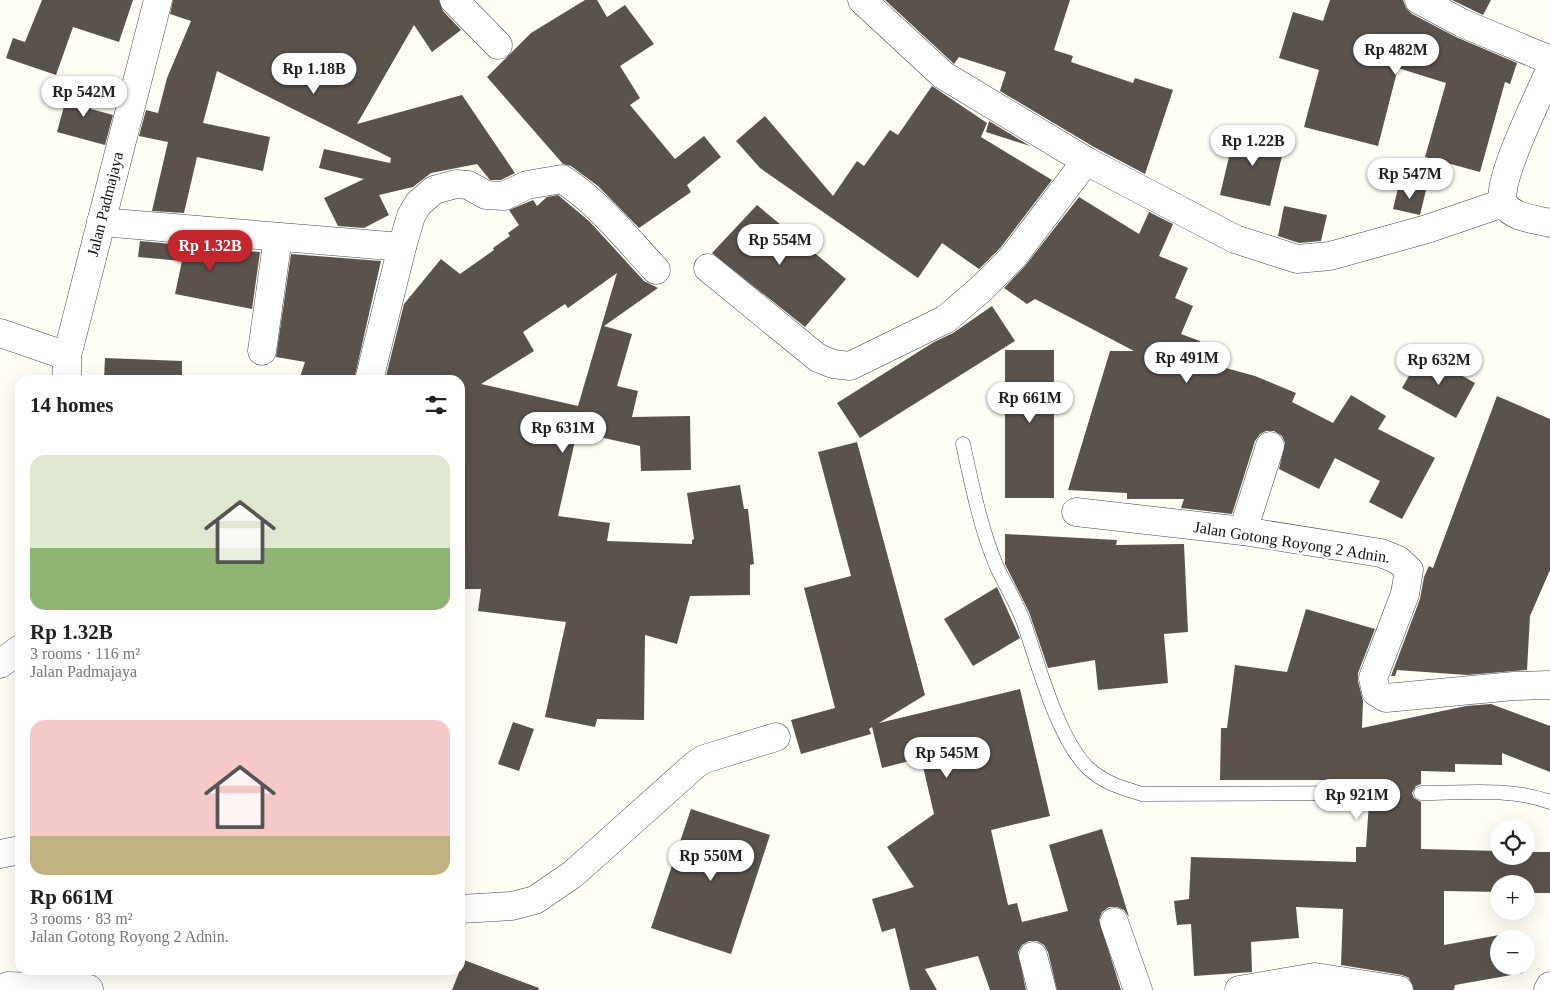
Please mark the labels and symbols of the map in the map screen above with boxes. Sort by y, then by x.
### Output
pin: Rp 482M [1350,34,1442,76]
pin: Rp 1.18B [262,52,366,95]
pin: Rp 542M [38,76,130,118]
pin: Rp 1.22B [1201,124,1305,167]
street label: Jalan Padmajaya [84,150,127,258]
pin: Rp 547M [1364,158,1456,200]
pin: Rp 554M [734,224,826,266]
pin: Rp 1.32B [158,230,262,272]
pin: Rp 491M [1141,342,1233,384]
pin: Rp 632M [1393,344,1485,386]
pin: Rp 661M [984,382,1076,424]
pin: Rp 631M [517,412,609,454]
street label: Jalan Gotong Royong 2 Adnin. [1192,518,1391,567]
pin: Rp 545M [901,736,993,779]
pin: Rp 921M [1311,778,1403,821]
pin: Rp 550M [665,840,757,882]

